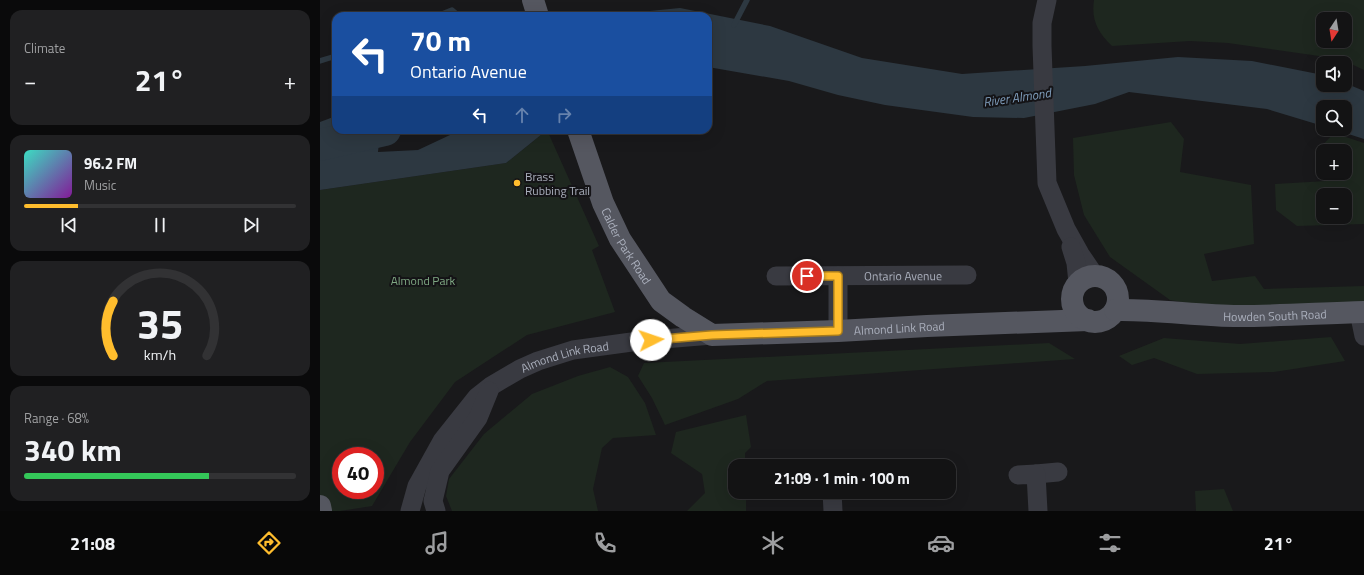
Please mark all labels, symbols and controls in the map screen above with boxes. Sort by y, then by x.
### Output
north arrow [1316,12,1352,48]
map controls [1316,12,1352,224]
text: 70 m [410,19,471,62]
icon: left [344,28,396,80]
text: Climate [24,38,65,58]
button: sound [1316,56,1352,92]
text: 21° [135,57,185,103]
text: Ontario Avenue [410,58,527,85]
text: − [24,64,36,98]
text: + [284,64,296,98]
water label: River Almond [982,82,1054,112]
button: search [1316,100,1352,136]
icon: left [469,104,491,126]
icon: ahead [511,104,533,126]
icon: right [553,104,575,126]
button: + [1316,144,1352,180]
text: 96.2 FM [84,152,137,175]
place label: Brass Rubbing Trail [525,167,590,200]
text: Music [84,175,116,195]
marker: Brass Rubbing Trail [512,178,522,188]
button: − [1316,188,1352,224]
street label: Calder Park Road [597,204,657,288]
icon: previous [58,214,80,236]
icon: pause [149,214,171,236]
icon: next [240,214,262,236]
pin [790,259,824,293]
icon: arrive [796,265,818,287]
street label: Ontario Avenue [864,266,942,285]
park label: Almond Park [391,271,456,290]
text: 35 [137,292,183,355]
street label: Howden South Road [1223,304,1327,326]
street label: Almond Link Road [853,316,945,340]
position arrow [630,319,672,361]
street label: Almond Link Road [517,336,610,377]
text: km/h [144,344,176,366]
text: Range · 68% [24,408,89,428]
text: 340 km [24,427,122,473]
speed limit sign: 40 [332,447,384,499]
text: 21:09 · 1 min · 100 m [774,467,910,490]
icon: directions [255,529,283,557]
icon: music [423,529,451,557]
icon: phone [591,529,619,557]
icon: climate [759,529,787,557]
icon: car [927,529,955,557]
icon: filters [1096,529,1124,557]
text: 21:08 [70,530,115,557]
text: 21° [1264,530,1294,557]

